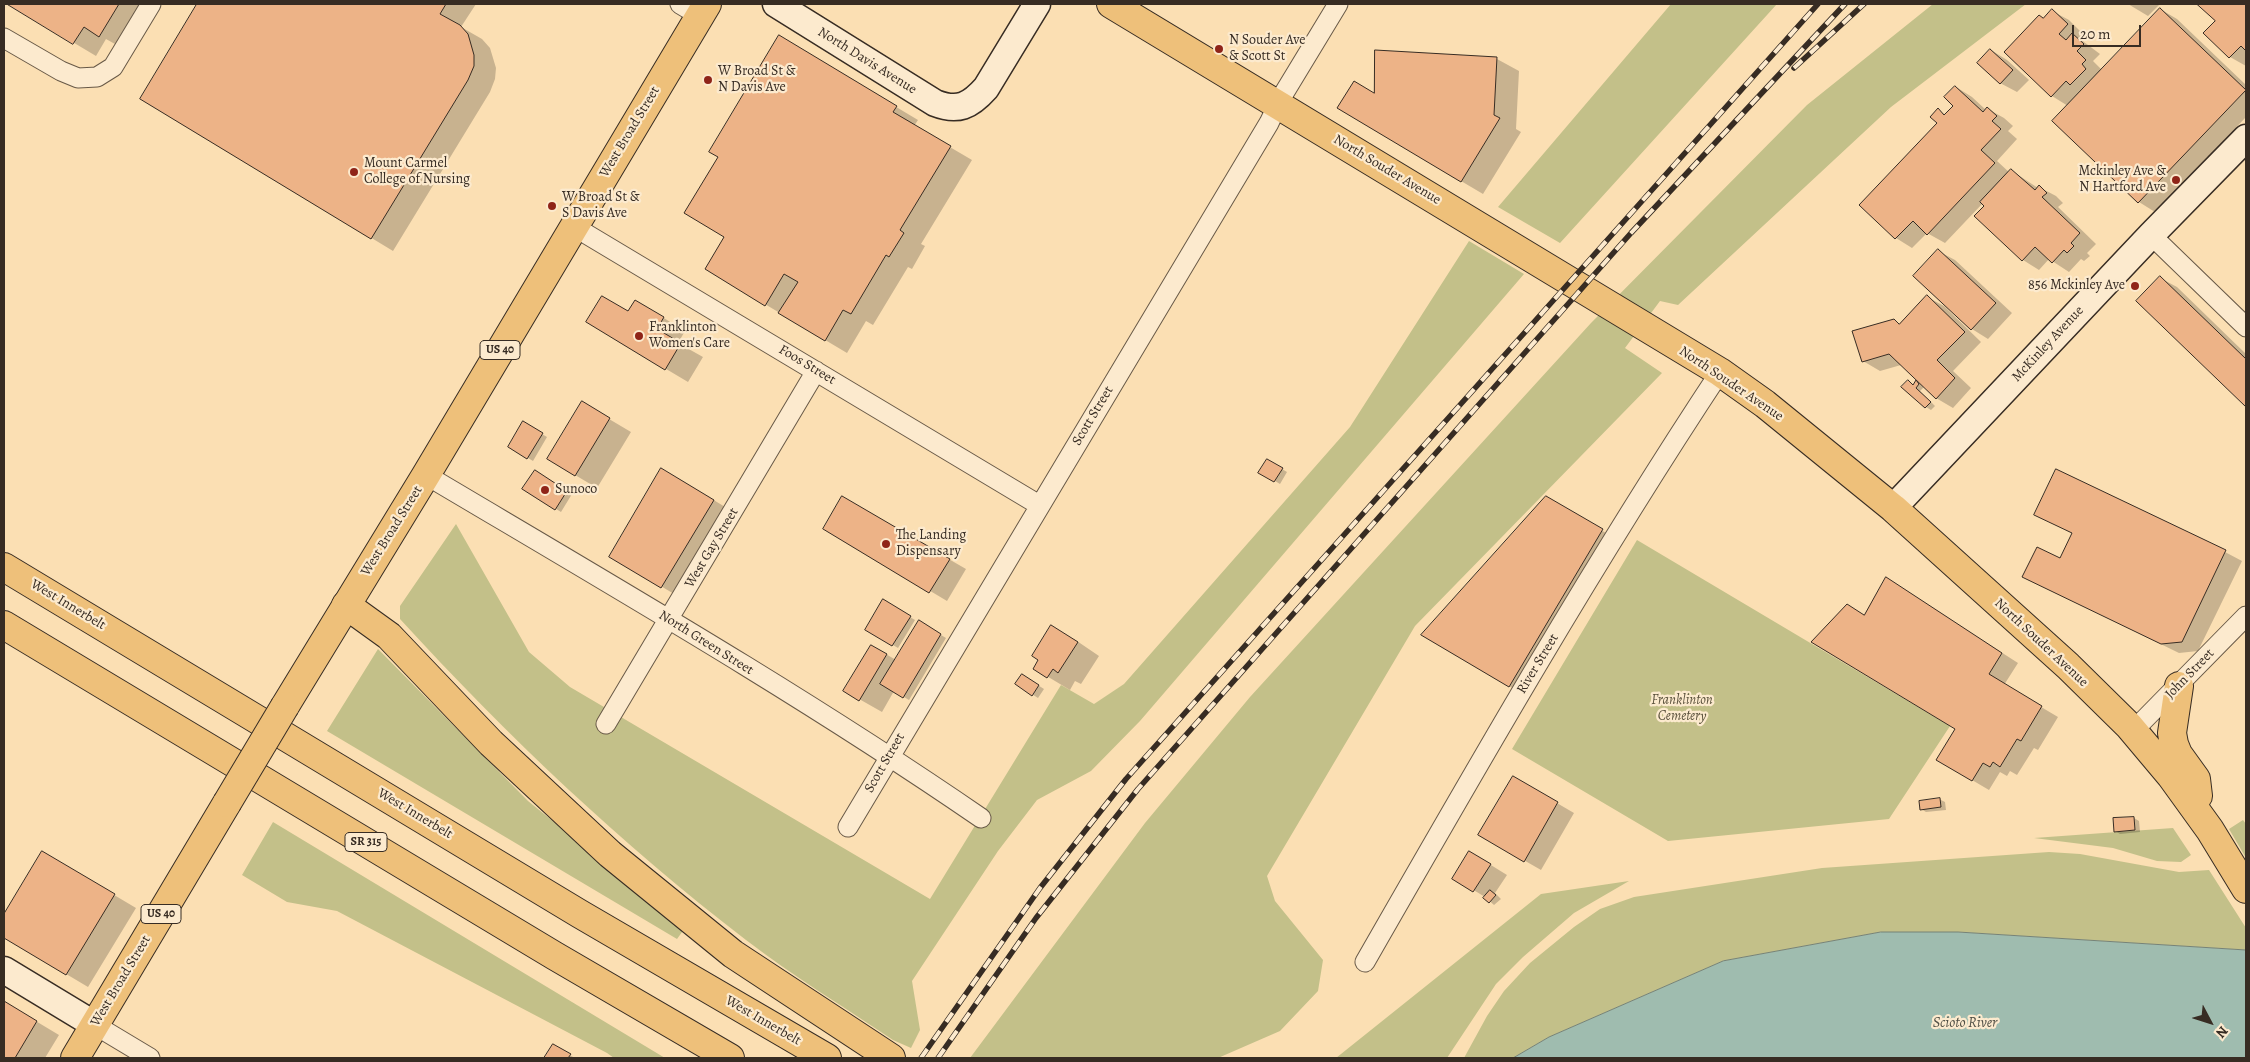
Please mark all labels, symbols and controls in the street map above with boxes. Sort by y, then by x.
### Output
scale bar [2075,15,2144,47]
street label: North Davis Avenue [814,24,920,98]
text: 20 m [2080,24,2111,44]
place label: N Souder Ave & Scott St [1229,33,1306,65]
marker: N Souder Ave & Scott St [1213,43,1225,55]
place label: W Broad St & N Davis Ave [718,64,796,96]
marker: W Broad St & N Davis Ave [702,74,714,86]
street label: West Broad Street [596,84,664,180]
street label: North Souder Avenue [1330,131,1444,209]
place label: Mount Carmel College of Nursing [364,156,470,188]
place label: Mckinley Ave & N Hartford Ave [2078,164,2166,196]
marker: Mount Carmel College of Nursing [348,166,360,178]
marker: Mckinley Ave & N Hartford Ave [2170,174,2182,186]
place label: W Broad St & S Davis Ave [562,190,640,222]
marker: W Broad St & S Davis Ave [546,200,558,212]
place label: 856 Mckinley Ave [2028,278,2125,294]
marker: 856 Mckinley Ave [2129,280,2141,292]
street label: McKinley Avenue [2008,302,2088,386]
place label: Franklinton Women's Care [649,320,730,352]
marker: Franklinton Women's Care [633,330,645,342]
road number: US 40 [480,340,520,360]
street label: Foos Street [776,341,838,389]
street label: North Souder Avenue [1676,343,1786,425]
street label: Scott Street [1069,383,1117,449]
place label: Sunoco [555,482,597,498]
street label: West Broad Street [358,483,426,579]
marker: Sunoco [539,484,551,496]
street label: West Gay Street [682,505,742,591]
place label: The Landing Dispensary [896,528,966,560]
marker: The Landing Dispensary [880,538,892,550]
street label: West Innerbelt [27,576,109,634]
street label: North Souder Avenue [1991,595,2091,691]
street label: North Green Street [655,607,757,679]
street label: River Street [1513,631,1563,697]
street label: John Street [2162,645,2218,703]
park label: Franklinton Cemetery [1651,693,1713,726]
street label: Scott Street [861,730,909,796]
street label: West Innerbelt [374,785,456,843]
road number: SR 315 [345,832,387,852]
road number: US 40 [141,904,181,924]
street label: West Broad Street [87,933,155,1029]
street label: West Innerbelt [722,993,804,1049]
north arrow [2185,997,2235,1047]
water label: Scioto River [1933,1014,1997,1032]
text: N [2211,1022,2232,1042]

